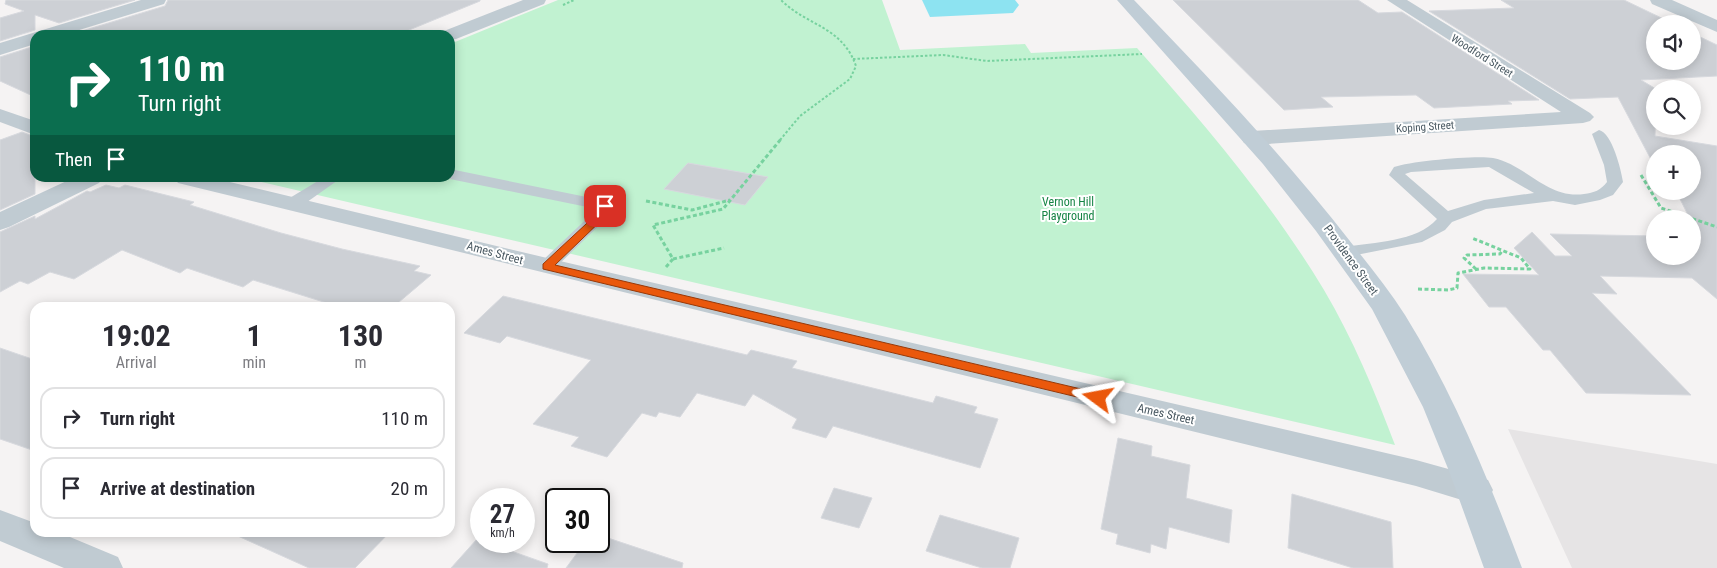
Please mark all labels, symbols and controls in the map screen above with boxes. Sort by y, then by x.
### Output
map controls [1646,15,1701,265]
button: sound [1646,15,1701,70]
street label: Woodford Street [1449,32,1515,80]
text: 110 m [138,49,225,90]
icon: right [55,50,120,115]
button: search [1646,80,1701,135]
text: Turn right [138,91,221,116]
street label: Koping Street [1395,118,1455,136]
icon: arrive [102,145,130,173]
button: + [1646,145,1701,200]
text: Then [55,148,92,171]
pin [584,185,626,227]
icon: arrive [591,192,619,220]
park label: Vernon Hill Playground [1041,195,1095,223]
button: − [1646,210,1701,265]
street label: Providence Street [1321,222,1381,298]
street label: Ames Street [465,239,525,267]
text: 19:02 [102,318,171,353]
text: 1 [247,318,262,353]
text: 130 [338,318,383,353]
text: Arrival [116,353,157,372]
text: min [242,353,266,372]
text: m [354,353,366,372]
position arrow [1071,371,1123,423]
street label: Ames Street [1136,401,1196,427]
icon: right [57,404,85,432]
text: Turn right [100,407,175,430]
text: 110 m [381,407,428,430]
icon: arrive [57,474,85,502]
text: Arrive at destination [100,477,255,500]
text: 20 m [391,477,428,500]
speed limit sign: 30 [545,488,610,553]
text: 27 [490,500,515,529]
text: km/h [490,526,515,540]

